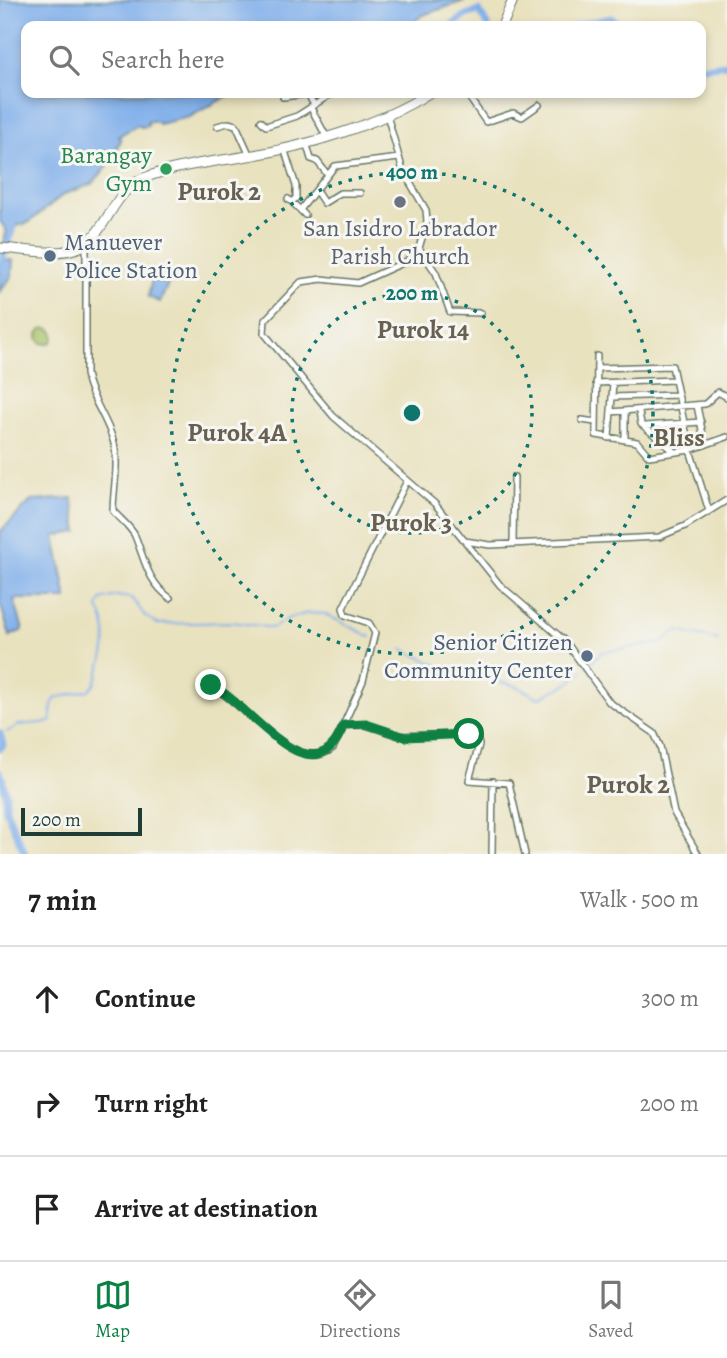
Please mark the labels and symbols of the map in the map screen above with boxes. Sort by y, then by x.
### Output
place label: Barangay Gym [60,139,152,199]
text: 400 m [386,158,439,186]
marker: Barangay Gym [158,161,174,177]
district label: Purok 2 [177,174,261,209]
marker: San Isidro Labrador Parish Church [392,194,408,210]
place label: San Isidro Labrador Parish Church [303,212,497,272]
place label: Manuever Police Station [64,226,198,286]
marker: Manuever Police Station [42,248,58,264]
text: 200 m [386,279,439,307]
district label: Purok 14 [377,312,469,347]
centre of rings [400,401,424,425]
district label: Purok 4A [187,415,287,450]
district label: Bliss [653,420,705,455]
district label: Purok 3 [370,505,452,540]
place label: Senior Citizen Community Center [384,626,573,686]
marker: Senior Citizen Community Center [579,648,595,664]
route end [195,669,226,700]
route start [453,718,484,749]
district label: Purok 2 [586,767,670,802]
scale bar [21,805,142,837]

